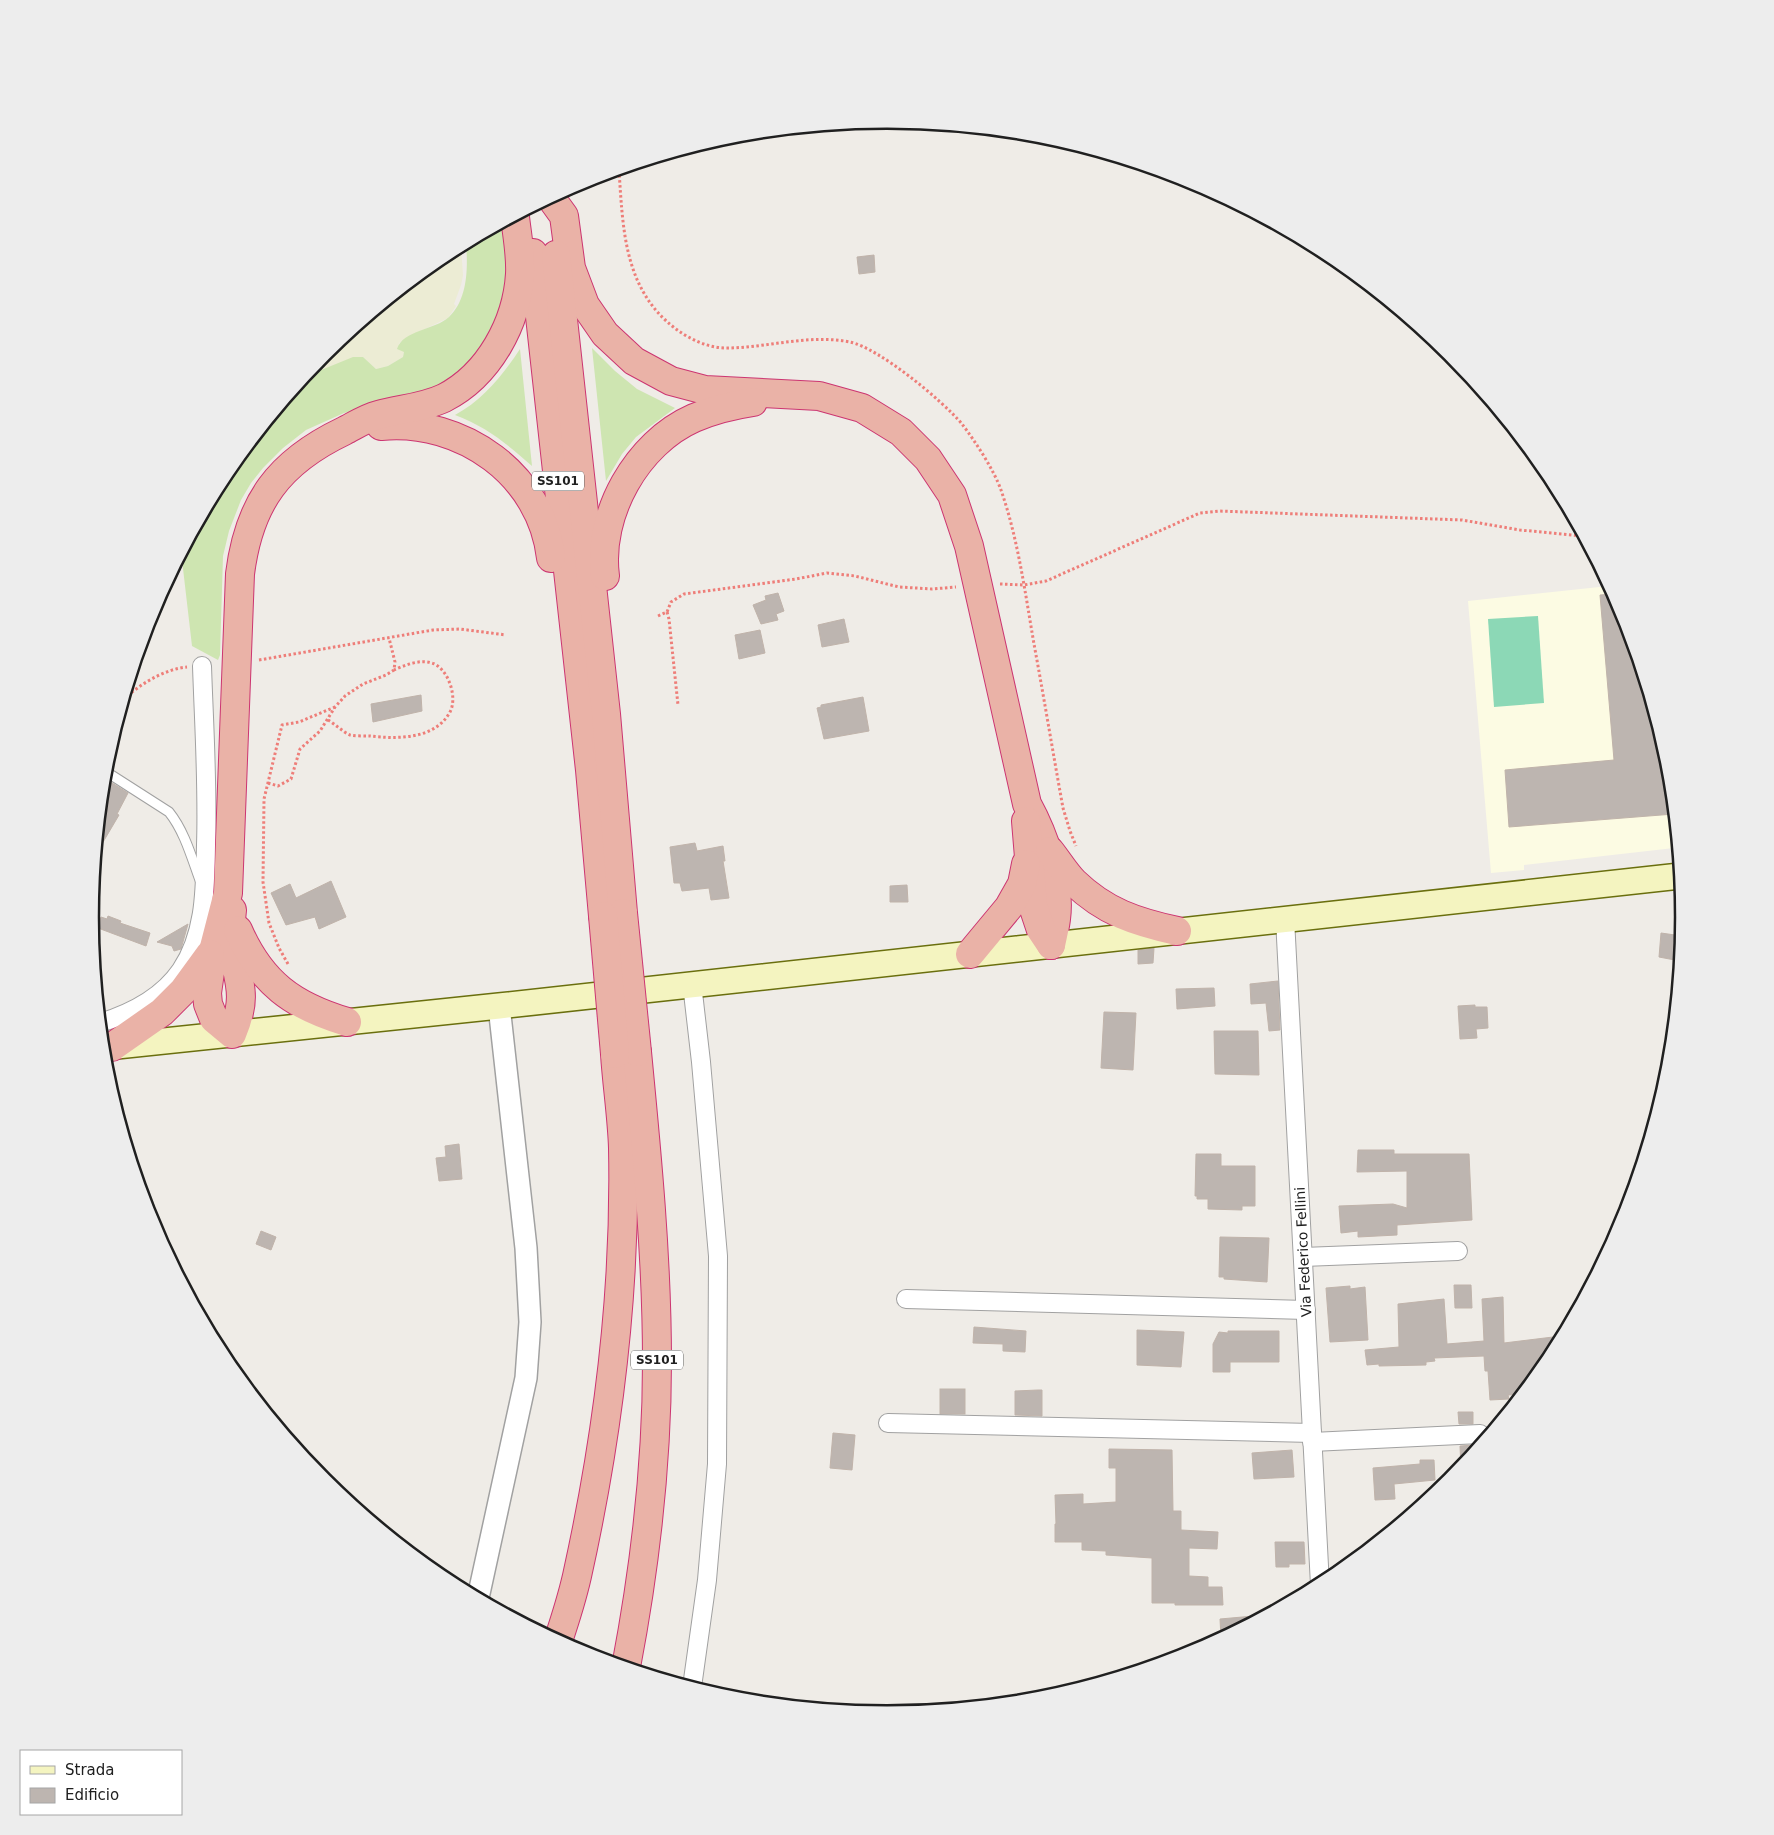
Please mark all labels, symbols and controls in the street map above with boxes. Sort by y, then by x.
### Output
road number: SS101 [532,472,584,491]
street label: Via Federico Fellini [1292,1187,1314,1317]
road number: SS101 [631,1350,683,1370]
legend [20,1750,182,1815]
text: Strada [65,1761,114,1779]
text: Edificio [65,1786,119,1804]

